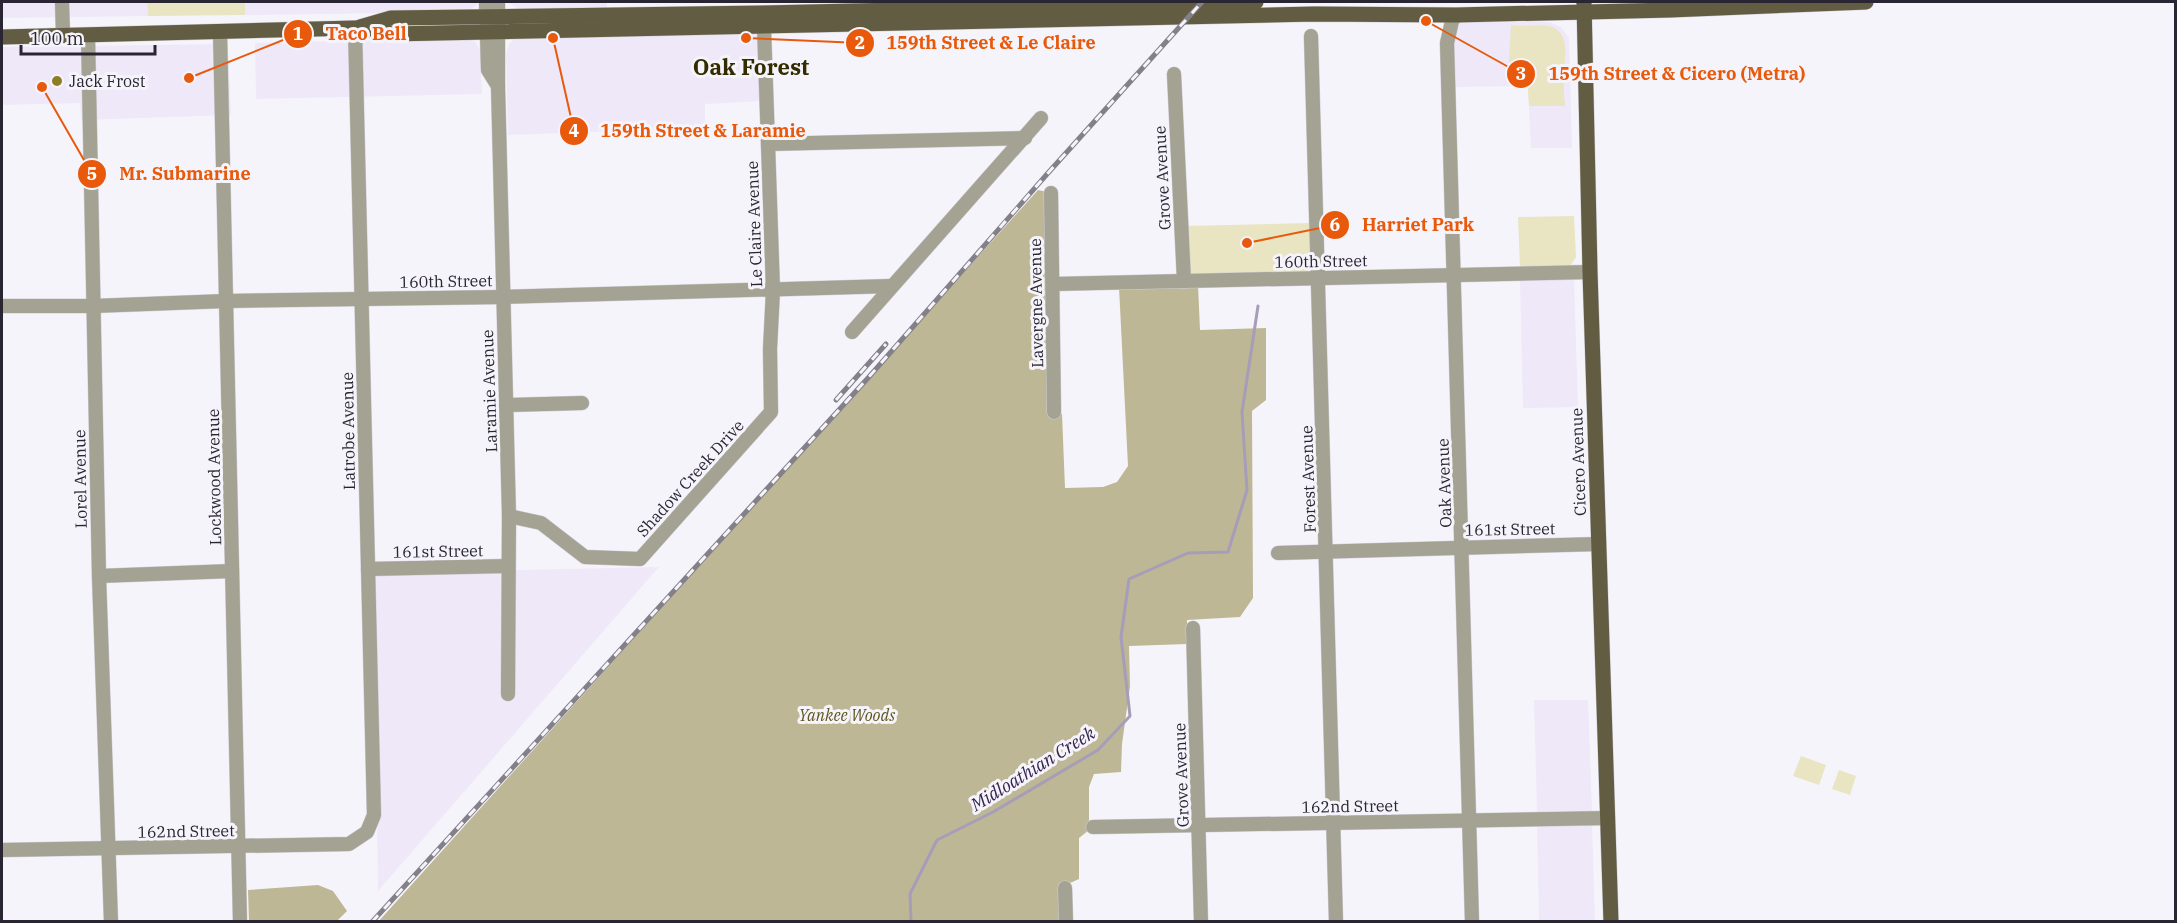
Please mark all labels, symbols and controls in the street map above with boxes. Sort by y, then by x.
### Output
callout: Taco Bell [283,16,418,52]
scale bar [21,18,154,56]
text: 1 [293,22,304,45]
text: Taco Bell [325,22,407,45]
callout: 159th Street & Le Claire [845,25,1108,61]
text: 100 m [30,27,84,50]
text: 2 [855,31,865,54]
text: 159th Street & Le Claire [886,31,1096,54]
district label: Oak Forest [693,52,809,81]
callout: 159th Street & Cicero (Metra) [1506,56,1817,92]
text: 3 [1516,62,1526,85]
text: 159th Street & Cicero (Metra) [1548,62,1806,85]
place label: Jack Frost [69,71,146,91]
marker: Jack Frost [50,74,64,88]
callout: 159th Street & Laramie [559,113,818,149]
text: 4 [569,119,580,142]
text: 159th Street & Laramie [600,119,806,142]
street label: Grove Avenue [1149,125,1175,231]
callout: Mr. Submarine [77,156,263,192]
street label: Le Claire Avenue [742,161,766,287]
text: 5 [87,162,97,185]
text: Mr. Submarine [119,162,251,185]
callout: Harriet Park [1320,207,1486,243]
text: 6 [1330,213,1341,236]
text: Harriet Park [1362,213,1475,236]
street label: Lavergne Avenue [1025,238,1047,368]
street label: 160th Street [1274,250,1368,272]
street label: 160th Street [399,270,493,292]
street label: Laramie Avenue [477,329,501,453]
street label: Latrobe Avenue [337,372,359,490]
street label: Lockwood Avenue [203,408,225,546]
street label: Cicero Avenue [1566,408,1590,516]
street label: Shadow Creek Drive [632,415,748,541]
street label: Forest Avenue [1296,425,1320,533]
street label: Lorel Avenue [69,429,91,529]
street label: Oak Avenue [1432,438,1456,528]
street label: 161st Street [1464,518,1556,540]
street label: 161st Street [392,540,484,562]
park label: Yankee Woods [799,705,895,725]
water label: Midloathian Creek [965,721,1100,817]
street label: Grove Avenue [1169,722,1193,828]
street label: 162nd Street [1301,795,1399,817]
street label: 162nd Street [137,820,235,842]

